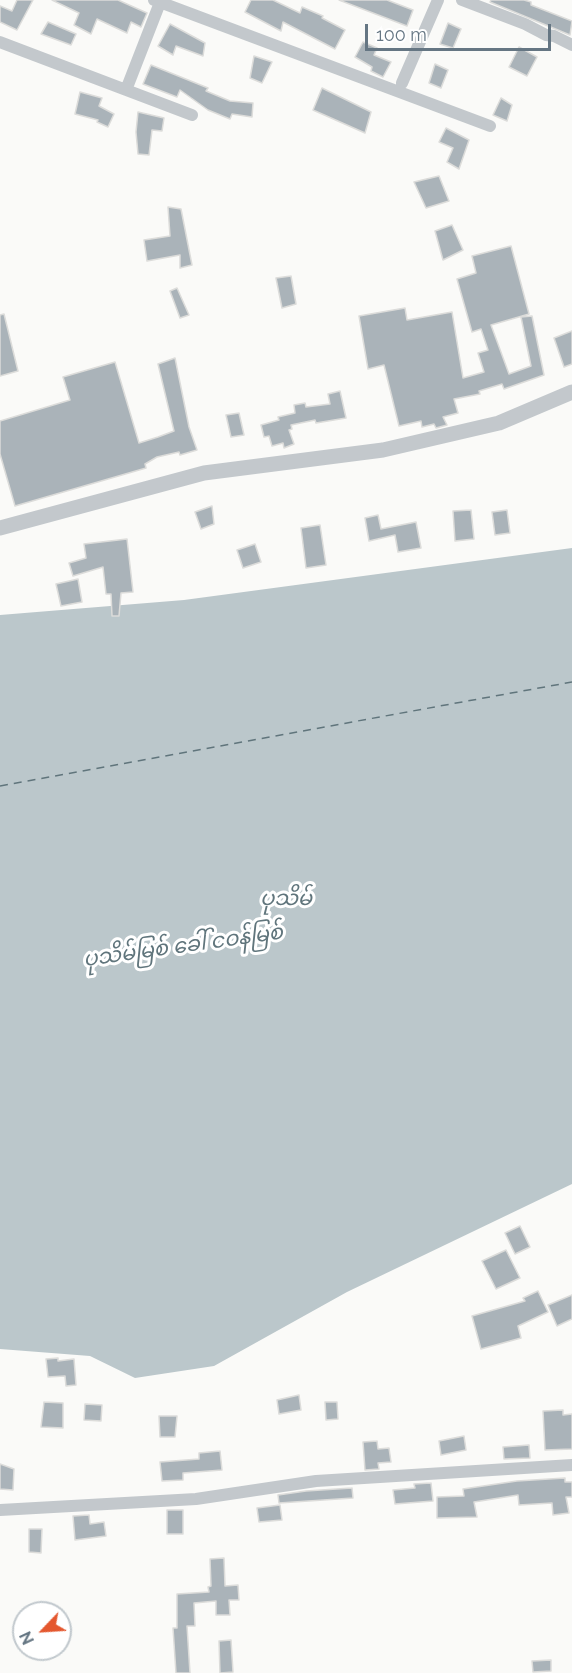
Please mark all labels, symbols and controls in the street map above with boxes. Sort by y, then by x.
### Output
scale bar [368,12,554,50]
text: 100 m [376,24,427,45]
water label: ပုသိမ် [260,886,312,912]
water label: ပုသိမ်မြစ် ခေါ် ငဝန်မြစ် [82,920,284,972]
north arrow [12,1601,72,1661]
text: N [16,1628,38,1648]

